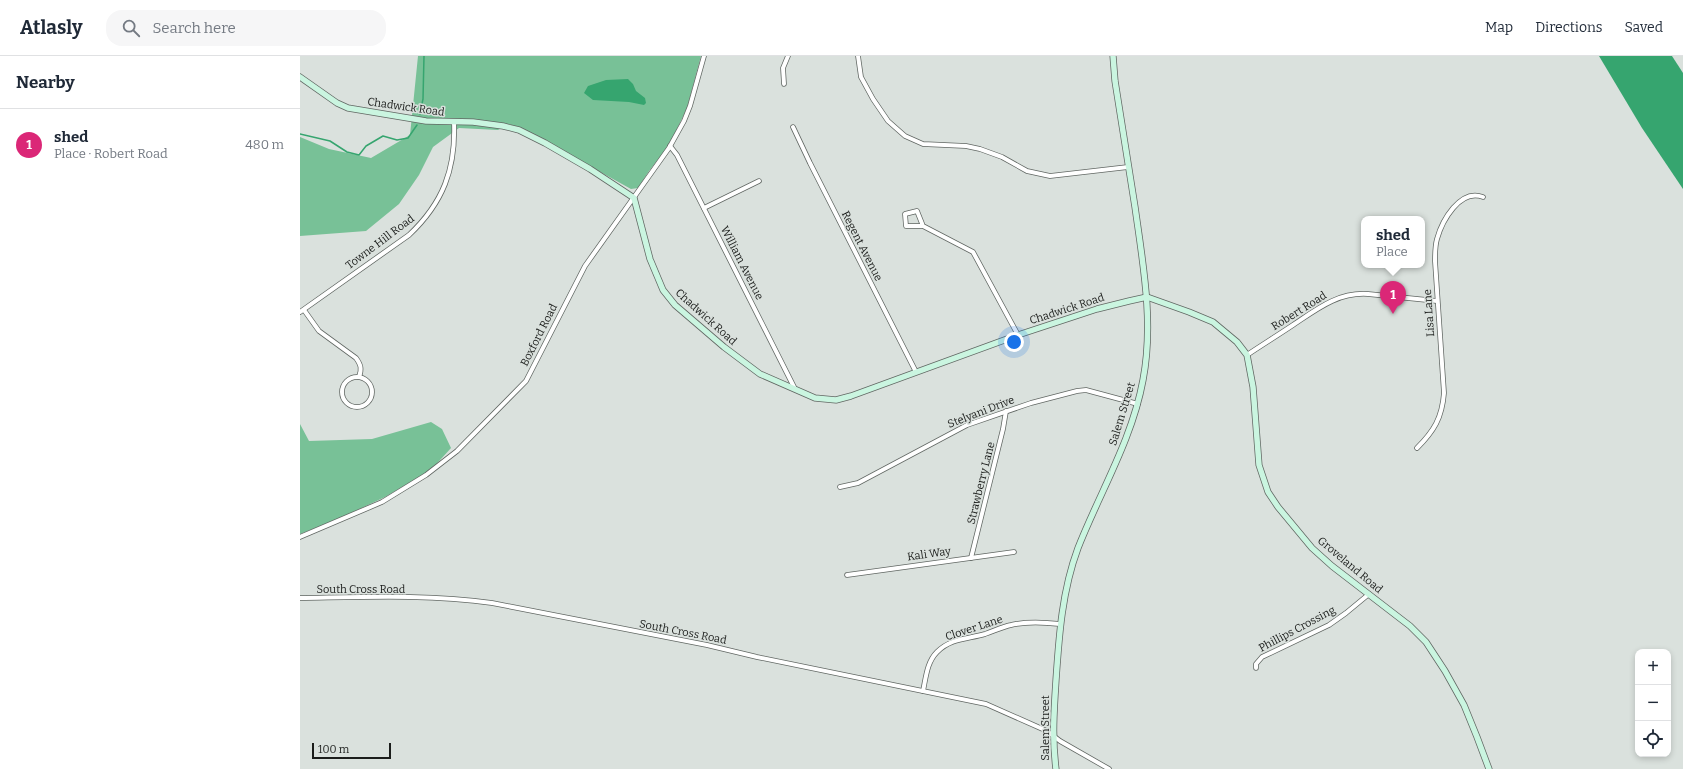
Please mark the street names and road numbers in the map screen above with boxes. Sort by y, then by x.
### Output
street label: Chadwick Road [367,95,446,119]
street label: Regent Avenue [839,209,885,283]
street label: Towne Hill Road [343,212,417,272]
street label: William Avenue [718,224,766,302]
street label: Chadwick Road [673,286,740,348]
street label: Robert Road [1269,289,1329,333]
street label: Lisa Lane [1421,289,1437,337]
street label: Chadwick Road [1028,291,1106,327]
street label: Boxford Road [518,301,560,368]
street label: Salem Street [1106,381,1138,447]
street label: Stelyani Drive [946,393,1016,431]
street label: Strawberry Lane [964,440,998,526]
street label: Groveland Road [1315,534,1386,596]
street label: Kali Way [906,544,952,563]
street label: South Cross Road [317,583,406,596]
street label: Phillips Crossing [1257,603,1337,655]
street label: Clover Lane [944,613,1004,643]
street label: South Cross Road [638,617,728,647]
street label: Salem Street [1039,695,1052,761]

